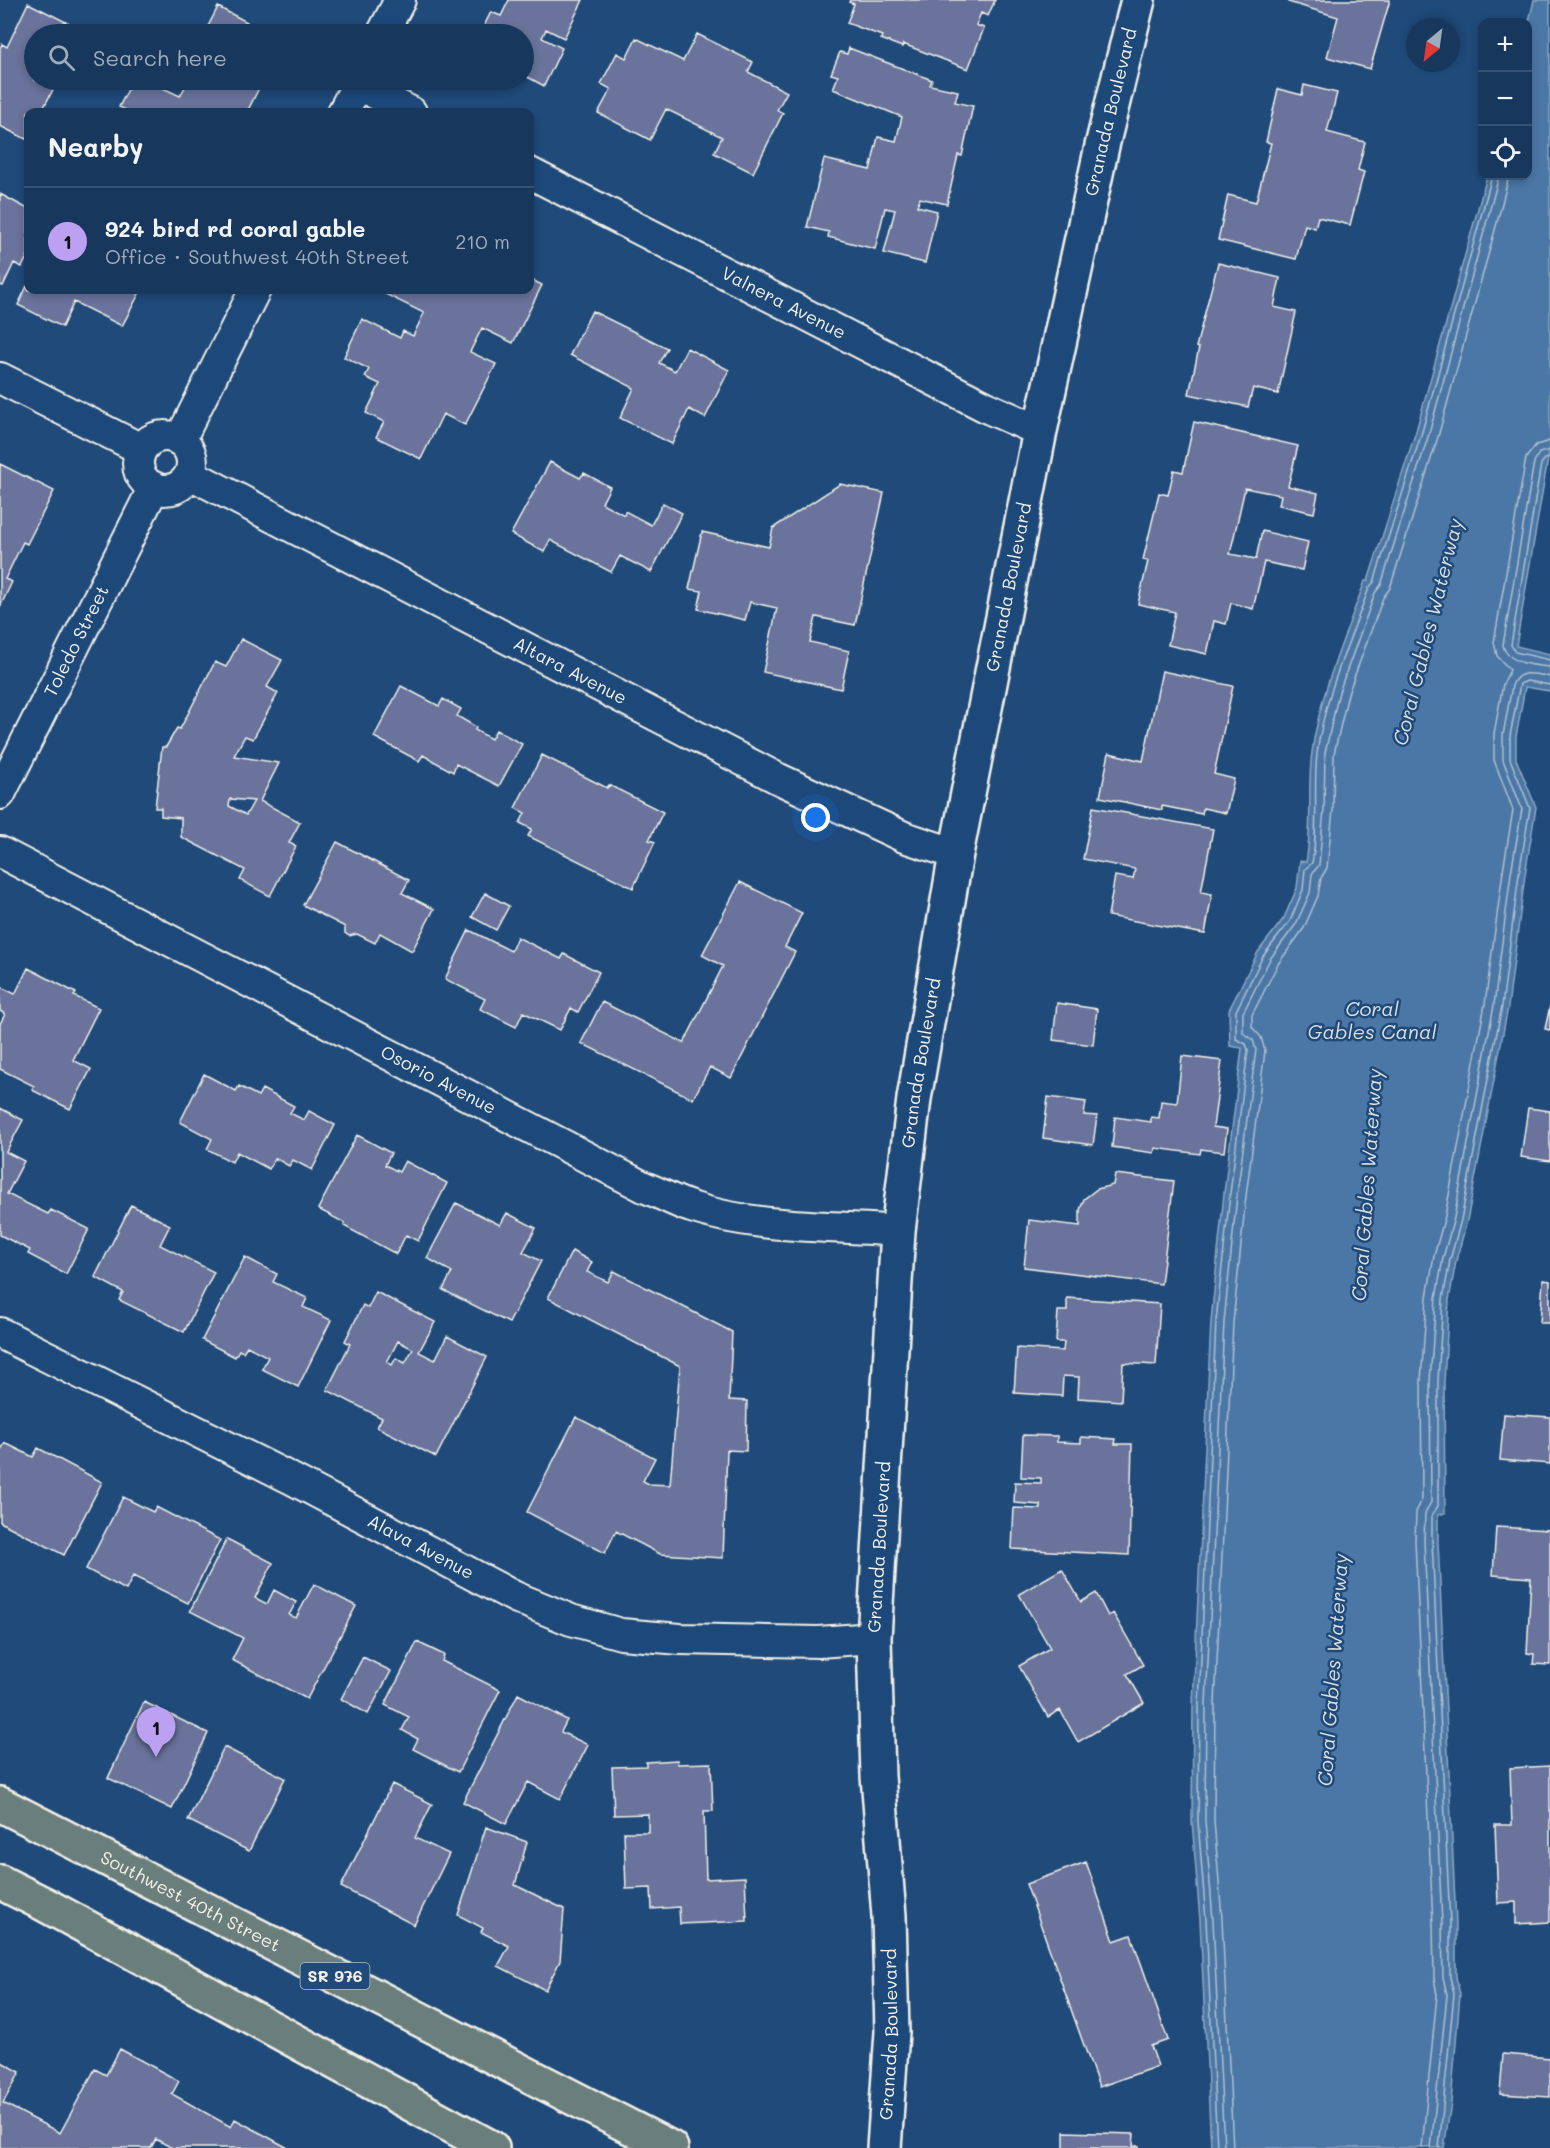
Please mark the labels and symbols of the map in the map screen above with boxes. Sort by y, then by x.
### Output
north arrow [1406,18,1460,72]
street label: Granada Boulevard [1078,25,1142,198]
street label: Valnera Avenue [718,260,850,344]
street label: Granada Boulevard [979,500,1036,674]
water label: Coral Gables Waterway [1386,515,1468,748]
street label: Toledo Street [38,581,114,700]
street label: Altara Avenue [510,631,631,709]
your location [801,803,830,832]
street label: Granada Boulevard [895,976,946,1149]
water label: Coral Gables Canal [1308,995,1436,1044]
street label: Osorio Avenue [377,1039,501,1119]
water label: Coral Gables Waterway [1345,1067,1387,1302]
street label: Granada Boulevard [861,1460,895,1633]
street label: Alava Avenue [364,1508,478,1584]
water label: Coral Gables Waterway [1311,1552,1353,1787]
pin: 1 [136,1708,176,1757]
street label: Southwest 40th Street [97,1845,285,1957]
street label: Granada Boulevard [873,1948,903,2121]
road number: SR 976 [300,1963,370,1989]

